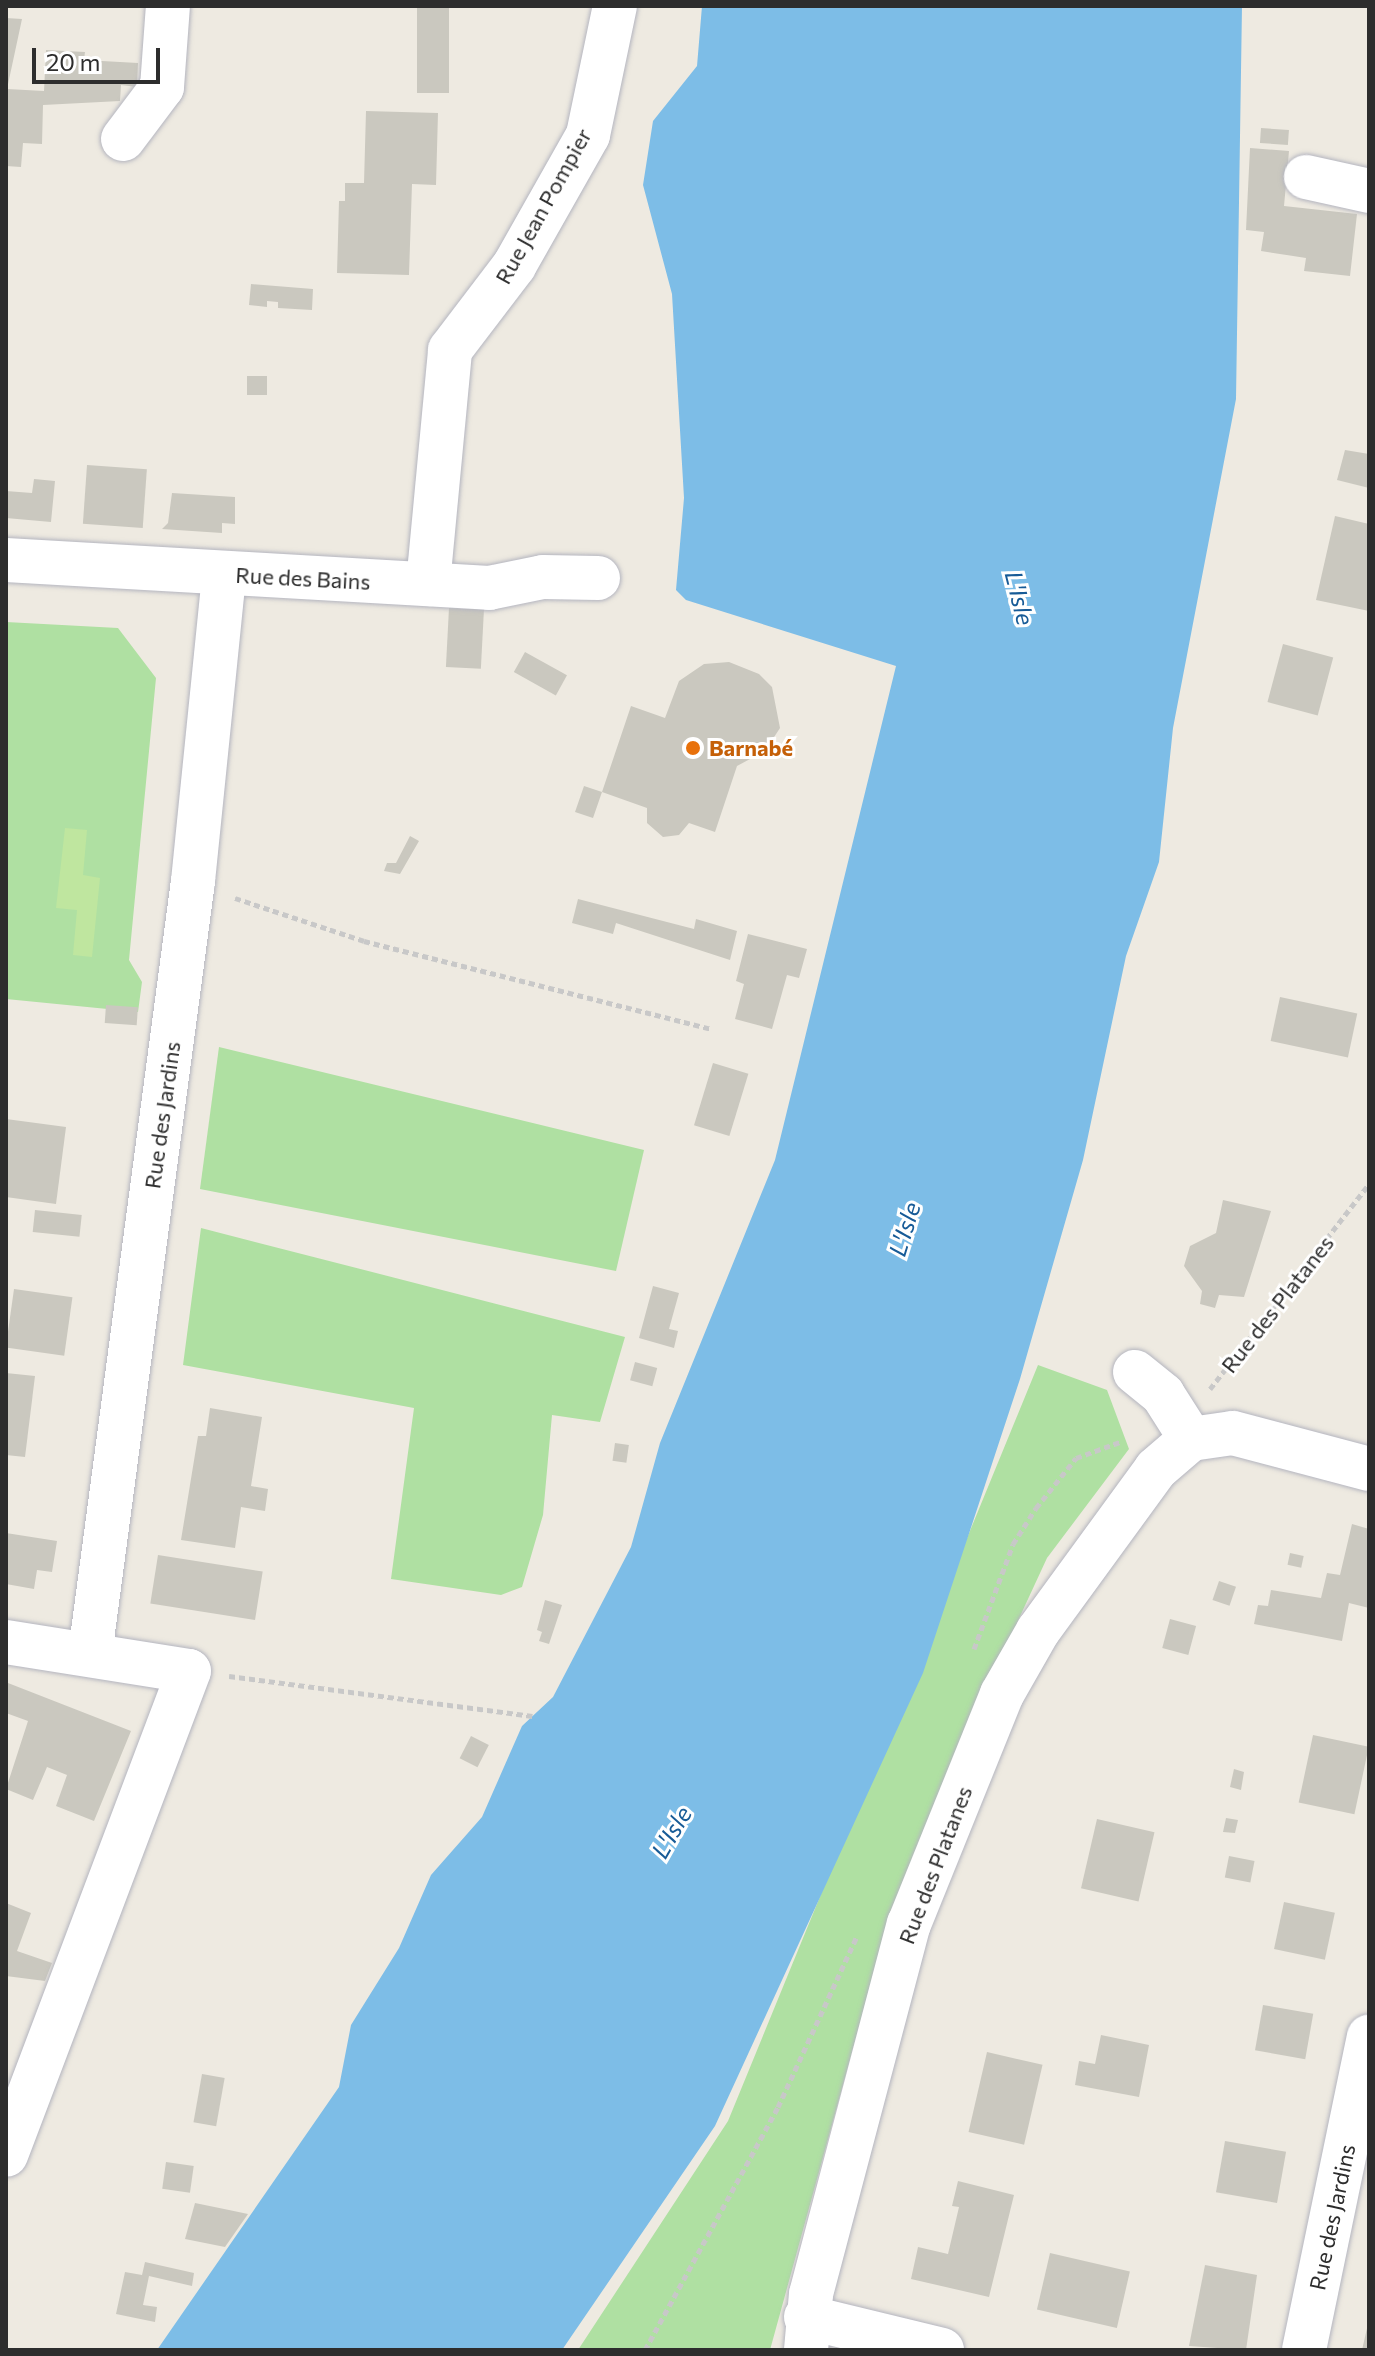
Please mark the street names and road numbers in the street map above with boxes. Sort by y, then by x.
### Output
street label: Rue Jean Pompier [489,124,597,288]
street label: Rue des Bains [235,561,371,595]
street label: Rue des Jardins [139,1040,185,1190]
street label: Rue des Platanes [1215,1230,1339,1378]
street label: Rue des Platanes [893,1782,977,1948]
street label: Rue des Jardins [1304,2142,1360,2292]

